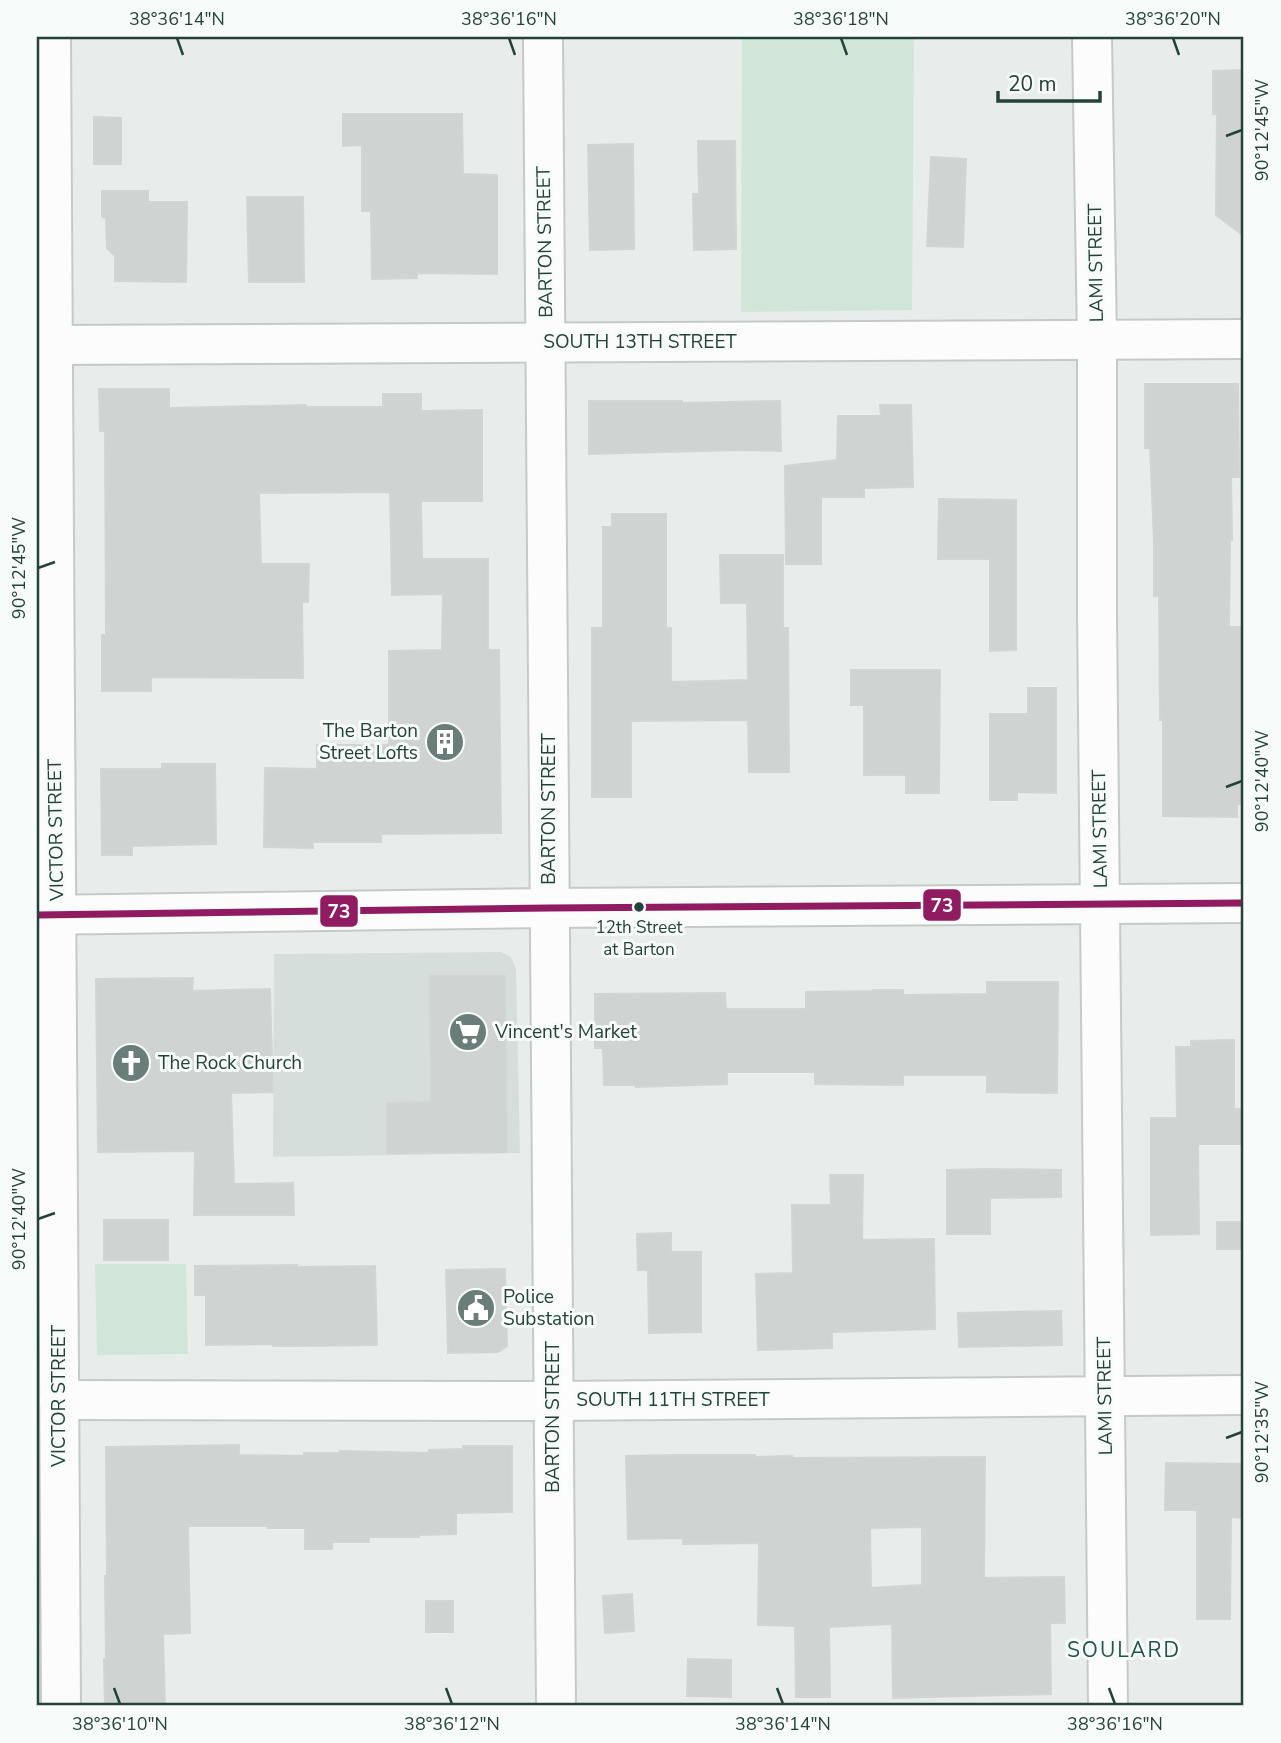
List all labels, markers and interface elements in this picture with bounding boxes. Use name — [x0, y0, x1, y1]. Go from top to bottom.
text: 38°36'14"N — [129, 7, 225, 31]
text: 38°36'16"N — [461, 7, 557, 31]
text: 38°36'18"N — [793, 7, 889, 31]
text: 38°36'20"N — [1125, 7, 1221, 31]
scale bar — [998, 60, 1099, 104]
text: 20 m — [1008, 70, 1057, 98]
text: 90°12'45"W — [1250, 79, 1274, 181]
street label: BARTON STREET — [531, 165, 559, 318]
street label: LAMI STREET — [1082, 203, 1110, 323]
street label: SOUTH 13TH STREET — [543, 329, 737, 355]
text: 90°12'45"W — [7, 517, 31, 619]
place label: The Barton Street Lofts — [319, 718, 418, 766]
building icon: The Barton Street Lofts — [424, 721, 466, 763]
text: 90°12'40"W — [1250, 730, 1274, 832]
street label: BARTON STREET — [536, 732, 562, 885]
street label: VICTOR STREET — [42, 758, 70, 902]
street label: LAMI STREET — [1086, 769, 1114, 889]
line badge: 73 — [922, 888, 962, 922]
text: 73 — [931, 893, 953, 919]
line badge: 73 — [319, 894, 359, 928]
text: 73 — [328, 899, 350, 925]
marker: 12th Street at Barton — [632, 900, 646, 914]
place label: 12th Street at Barton — [596, 916, 683, 961]
supermarket icon: Vincent's Market — [447, 1011, 489, 1053]
place label: Vincent's Market — [494, 1019, 637, 1045]
church icon: The Rock Church — [110, 1042, 152, 1084]
place label: The Rock Church — [158, 1050, 302, 1076]
text: 90°12'40"W — [7, 1168, 31, 1270]
place label: Police Substation — [503, 1284, 595, 1332]
public building icon: Police Substation — [455, 1287, 497, 1329]
street label: VICTOR STREET — [46, 1324, 72, 1468]
street label: LAMI STREET — [1091, 1336, 1119, 1456]
street label: BARTON STREET — [540, 1340, 566, 1493]
text: 90°12'35"W — [1250, 1381, 1274, 1483]
street label: SOUTH 11TH STREET — [576, 1387, 770, 1413]
district label: SOULARD — [1067, 1636, 1181, 1664]
text: 38°36'10"N — [72, 1712, 168, 1736]
text: 38°36'12"N — [404, 1712, 500, 1736]
text: 38°36'14"N — [735, 1712, 831, 1736]
text: 38°36'16"N — [1067, 1712, 1163, 1736]

